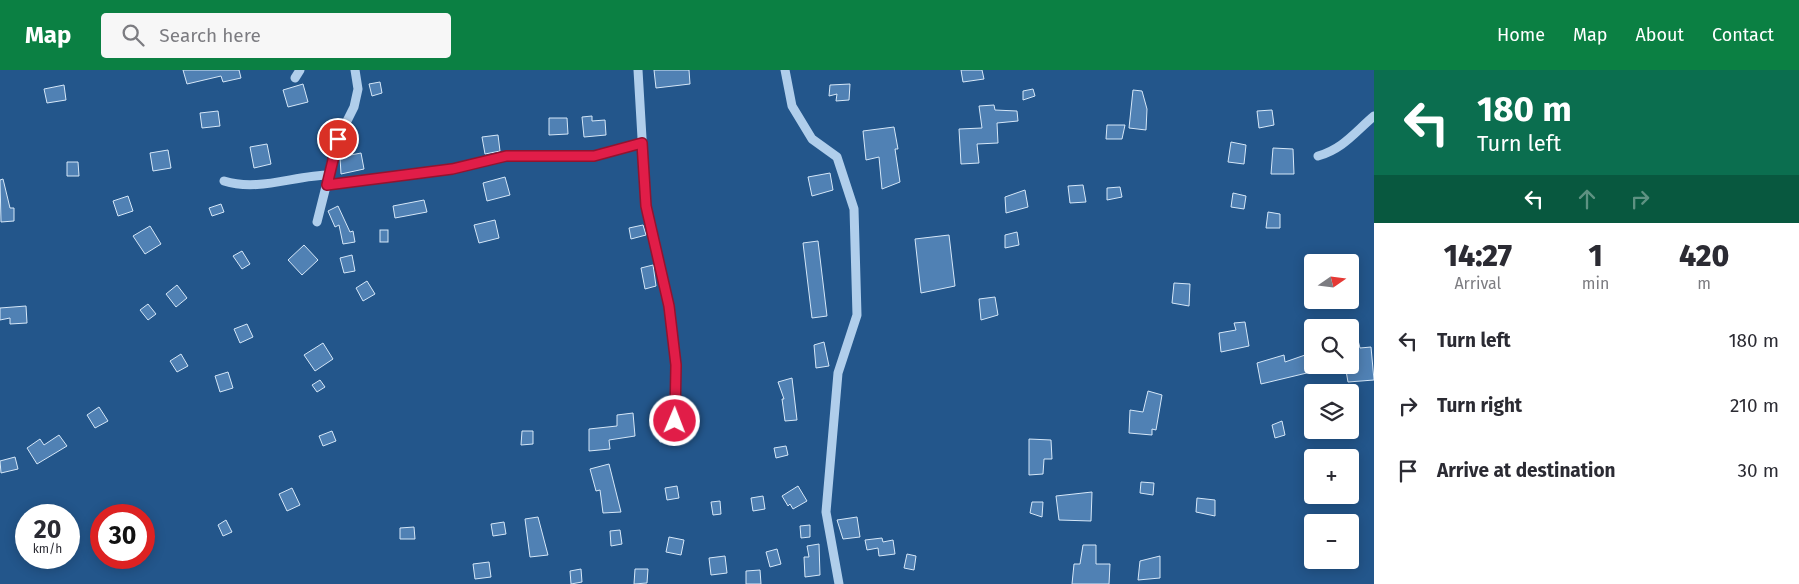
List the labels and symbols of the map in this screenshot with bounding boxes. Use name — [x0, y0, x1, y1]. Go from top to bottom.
pin — [317, 118, 359, 160]
north arrow — [1304, 254, 1359, 309]
position arrow — [648, 394, 700, 446]
speed limit sign: 30 — [90, 504, 155, 569]

